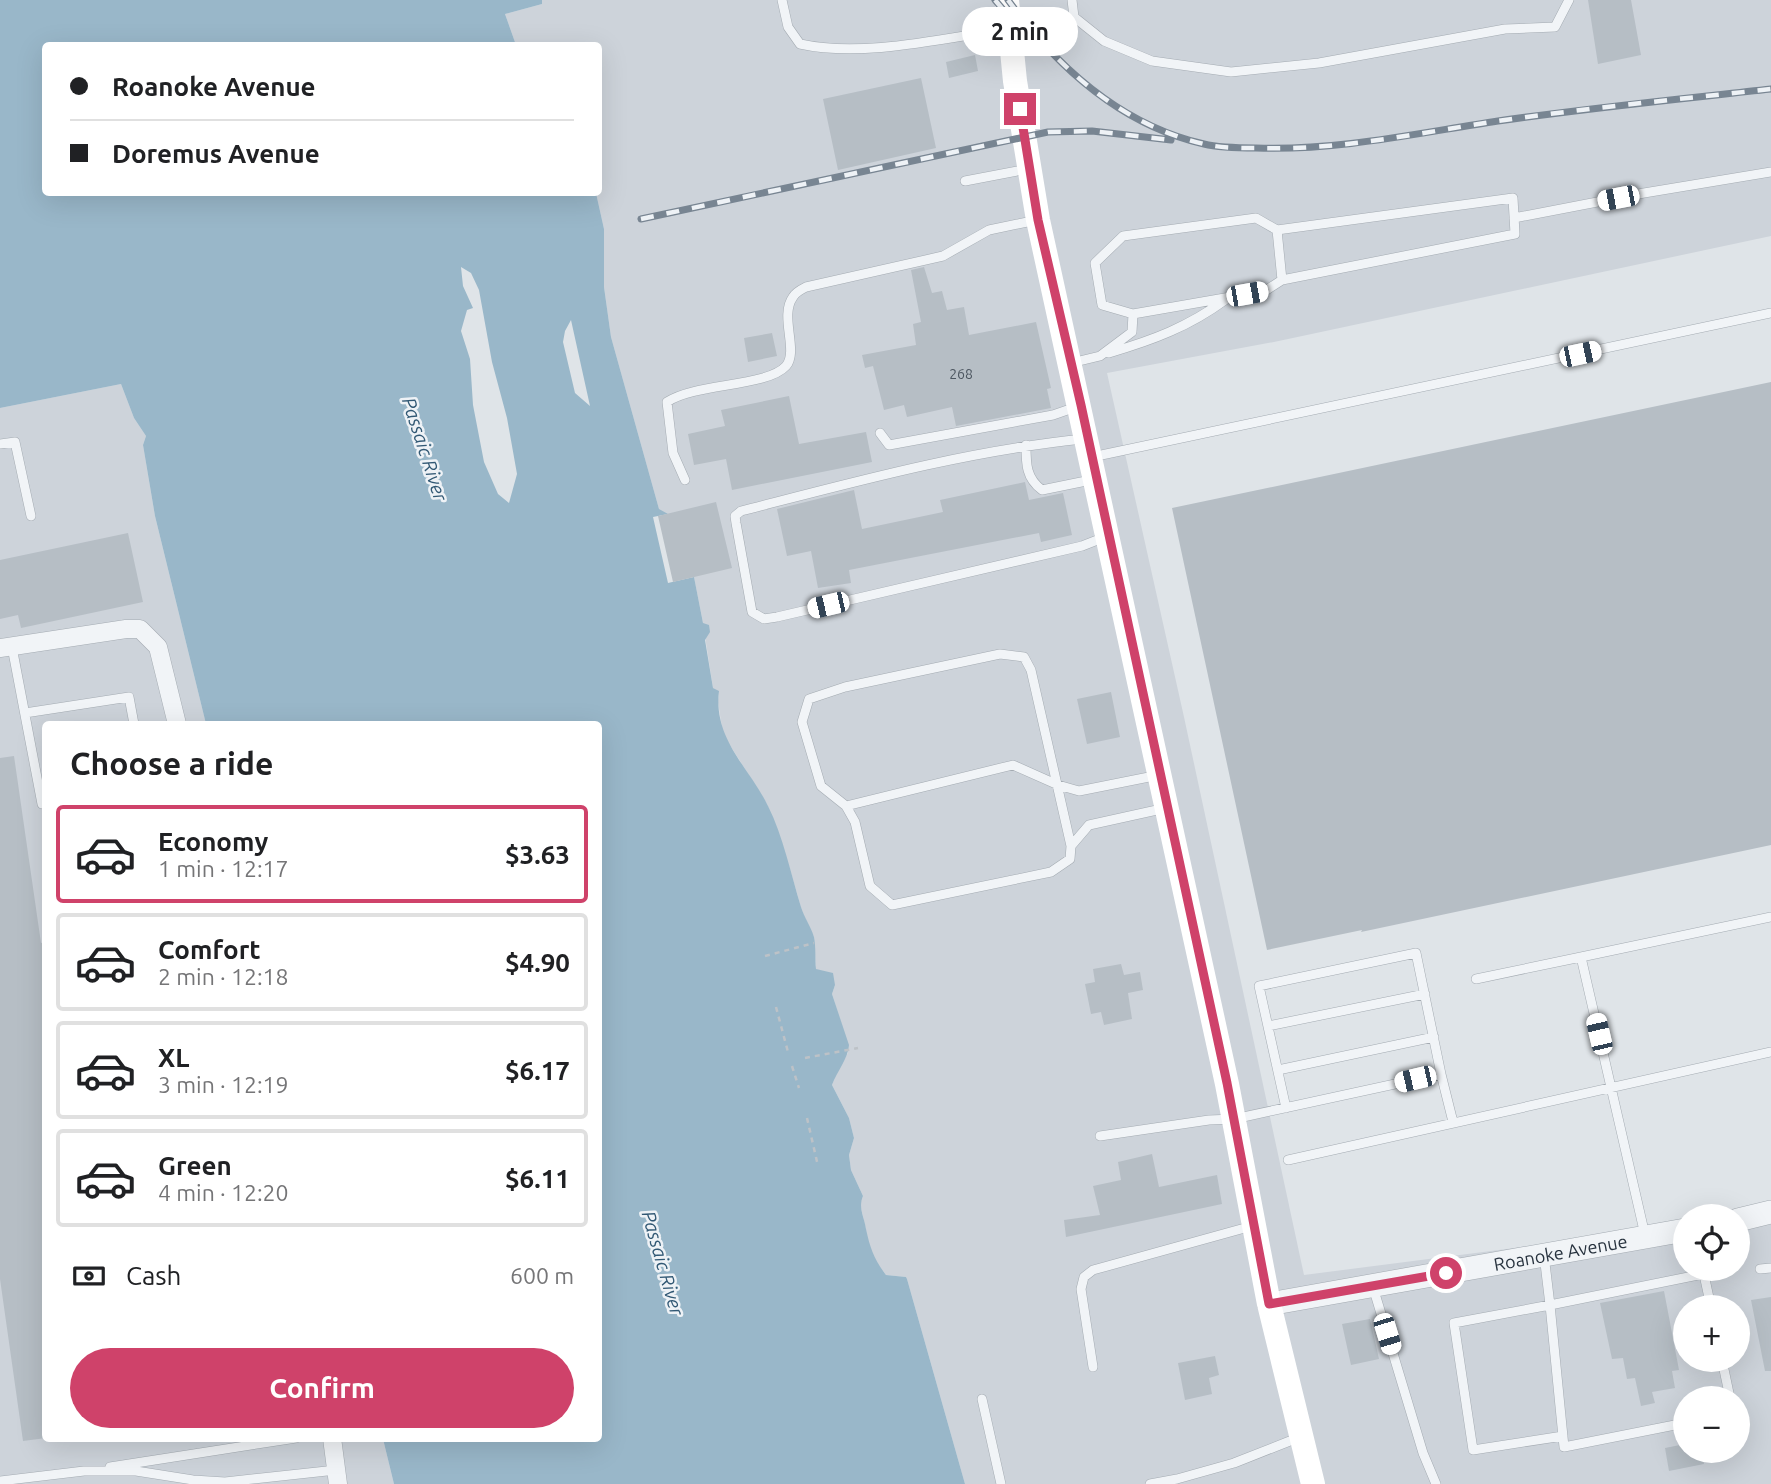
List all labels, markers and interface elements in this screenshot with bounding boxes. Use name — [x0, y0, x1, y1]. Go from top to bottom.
callout: 2 min — [962, 7, 1078, 56]
text: 2 min — [991, 19, 1049, 44]
text: Roanoke Avenue — [112, 72, 316, 101]
route end — [1004, 93, 1036, 125]
text: Doremus Avenue — [112, 139, 320, 168]
car — [1596, 184, 1641, 212]
car — [1225, 280, 1270, 308]
car — [1558, 339, 1603, 369]
house number: 268 — [949, 366, 973, 382]
water label: Passaic River — [398, 394, 452, 504]
car — [806, 590, 851, 620]
text: Choose a ride — [70, 745, 273, 781]
icon: car — [74, 823, 137, 886]
text: Economy — [158, 827, 268, 856]
text: $3.63 — [505, 840, 570, 869]
text: 1 min · 12:17 — [158, 856, 289, 881]
icon: car — [74, 931, 137, 994]
text: Comfort — [158, 935, 261, 964]
text: $4.90 — [505, 948, 570, 977]
text: 2 min · 12:18 — [158, 964, 289, 989]
car — [1585, 1011, 1614, 1057]
icon: car — [74, 1039, 137, 1102]
text: XL — [158, 1043, 189, 1072]
text: $6.17 — [505, 1056, 570, 1085]
car — [1393, 1064, 1438, 1094]
text: 3 min · 12:19 — [158, 1072, 289, 1097]
icon: car — [74, 1147, 137, 1210]
text: Green — [158, 1151, 232, 1180]
text: $6.11 — [505, 1164, 570, 1193]
text: 4 min · 12:20 — [158, 1180, 289, 1205]
map controls — [1673, 1204, 1750, 1463]
button: locate — [1673, 1204, 1750, 1281]
water label: Passaic River — [638, 1208, 689, 1319]
street label: Roanoke Avenue — [1492, 1230, 1629, 1274]
icon: cash — [70, 1257, 108, 1295]
route start — [1430, 1257, 1462, 1289]
text: Cash — [126, 1261, 181, 1290]
text: 600 m — [510, 1263, 574, 1288]
button: + — [1673, 1295, 1750, 1372]
car — [1371, 1311, 1404, 1357]
button: Confirm — [70, 1348, 574, 1428]
button: − — [1673, 1386, 1750, 1463]

